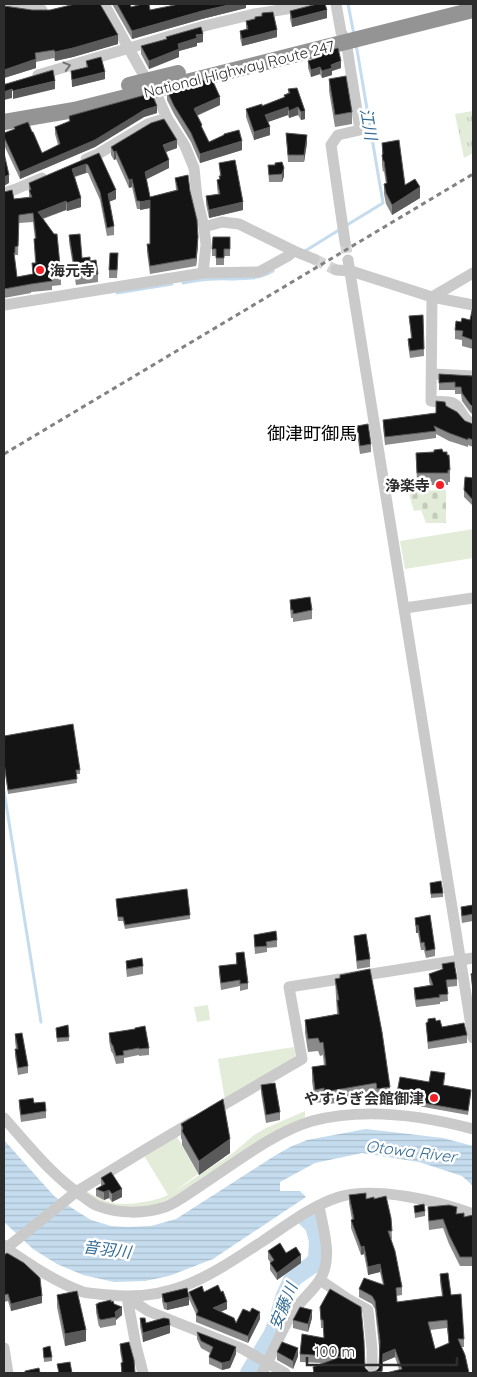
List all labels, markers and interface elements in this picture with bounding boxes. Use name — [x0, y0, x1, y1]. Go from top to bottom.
street label: National Highway Route 247 — [142, 36, 337, 102]
one-way arrow — [63, 61, 71, 71]
water label: 江川 — [356, 106, 382, 143]
place label: 海元寺 — [50, 261, 95, 280]
marker: 海元寺 — [34, 264, 46, 276]
district label: 御津町御馬 — [267, 422, 357, 445]
place label: 浄楽寺 — [385, 476, 430, 495]
marker: 浄楽寺 — [434, 479, 446, 491]
place label: やすらぎ会館御津 — [304, 1089, 424, 1108]
marker: やすらぎ会館御津 — [428, 1092, 440, 1104]
water label: Otowa River — [365, 1136, 459, 1167]
water label: 音羽川 — [82, 1236, 134, 1262]
water label: 安藤川 — [265, 1278, 302, 1332]
scale bar — [307, 1334, 457, 1366]
text: 100 m — [314, 1342, 355, 1361]

